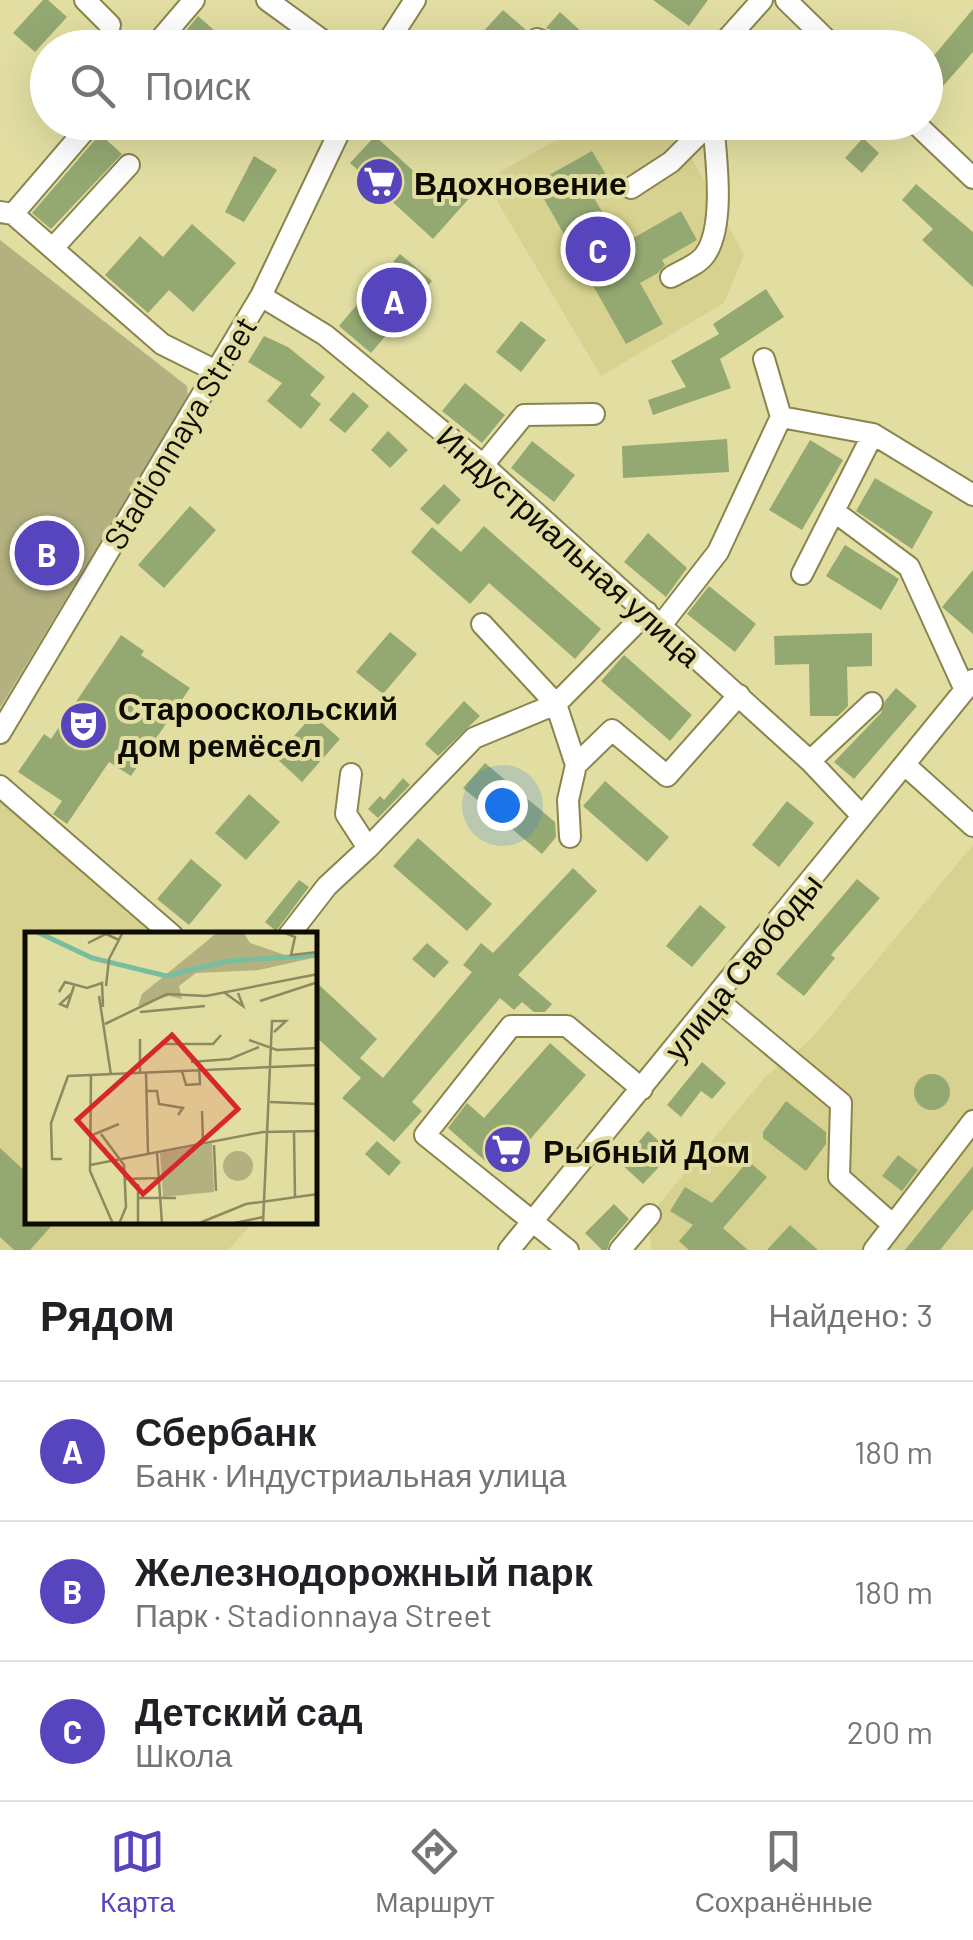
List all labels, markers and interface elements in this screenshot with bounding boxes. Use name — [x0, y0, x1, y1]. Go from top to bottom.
search box — [30, 30, 943, 140]
icon: search — [65, 58, 120, 113]
text: Поиск — [145, 62, 250, 108]
supermarket icon: Вдохновение — [353, 156, 405, 208]
place label: Вдохновение — [414, 163, 627, 202]
pin: C — [566, 212, 630, 286]
pin: A — [362, 262, 426, 338]
street label: Stadionnaya Street — [94, 309, 264, 555]
street label: Индустриальная улица — [430, 417, 710, 674]
pin: B — [15, 516, 80, 590]
place label: Старооскольский дом ремёсел — [118, 688, 398, 764]
theatre icon: Старооскольский дом ремёсел — [57, 699, 109, 751]
your location — [477, 780, 528, 831]
street label: улица Свободы — [655, 865, 830, 1068]
inset map — [25, 932, 318, 1225]
supermarket icon: Рыбный Дом — [482, 1124, 534, 1176]
place label: Рыбный Дом — [543, 1131, 750, 1170]
text: Рядом — [40, 1289, 175, 1339]
text: Найдено: 3 — [769, 1295, 933, 1333]
text: Сбербанк — [135, 1408, 316, 1454]
text: A — [62, 1432, 83, 1470]
text: 180 m — [854, 1432, 933, 1470]
text: Банк · Индустриальная улица — [135, 1455, 567, 1493]
text: Железнодорожный парк — [135, 1548, 593, 1594]
text: B — [63, 1572, 82, 1610]
text: 180 m — [854, 1572, 933, 1610]
text: Парк · Stadionnaya Street — [135, 1595, 492, 1633]
text: Детский сад — [135, 1688, 363, 1734]
text: C — [63, 1712, 82, 1750]
text: 200 m — [847, 1712, 933, 1750]
text: Школа — [135, 1735, 232, 1773]
tab: Карта — [100, 1824, 175, 1919]
tab: Маршрут — [375, 1824, 494, 1919]
tab: Сохранённые — [695, 1824, 873, 1919]

